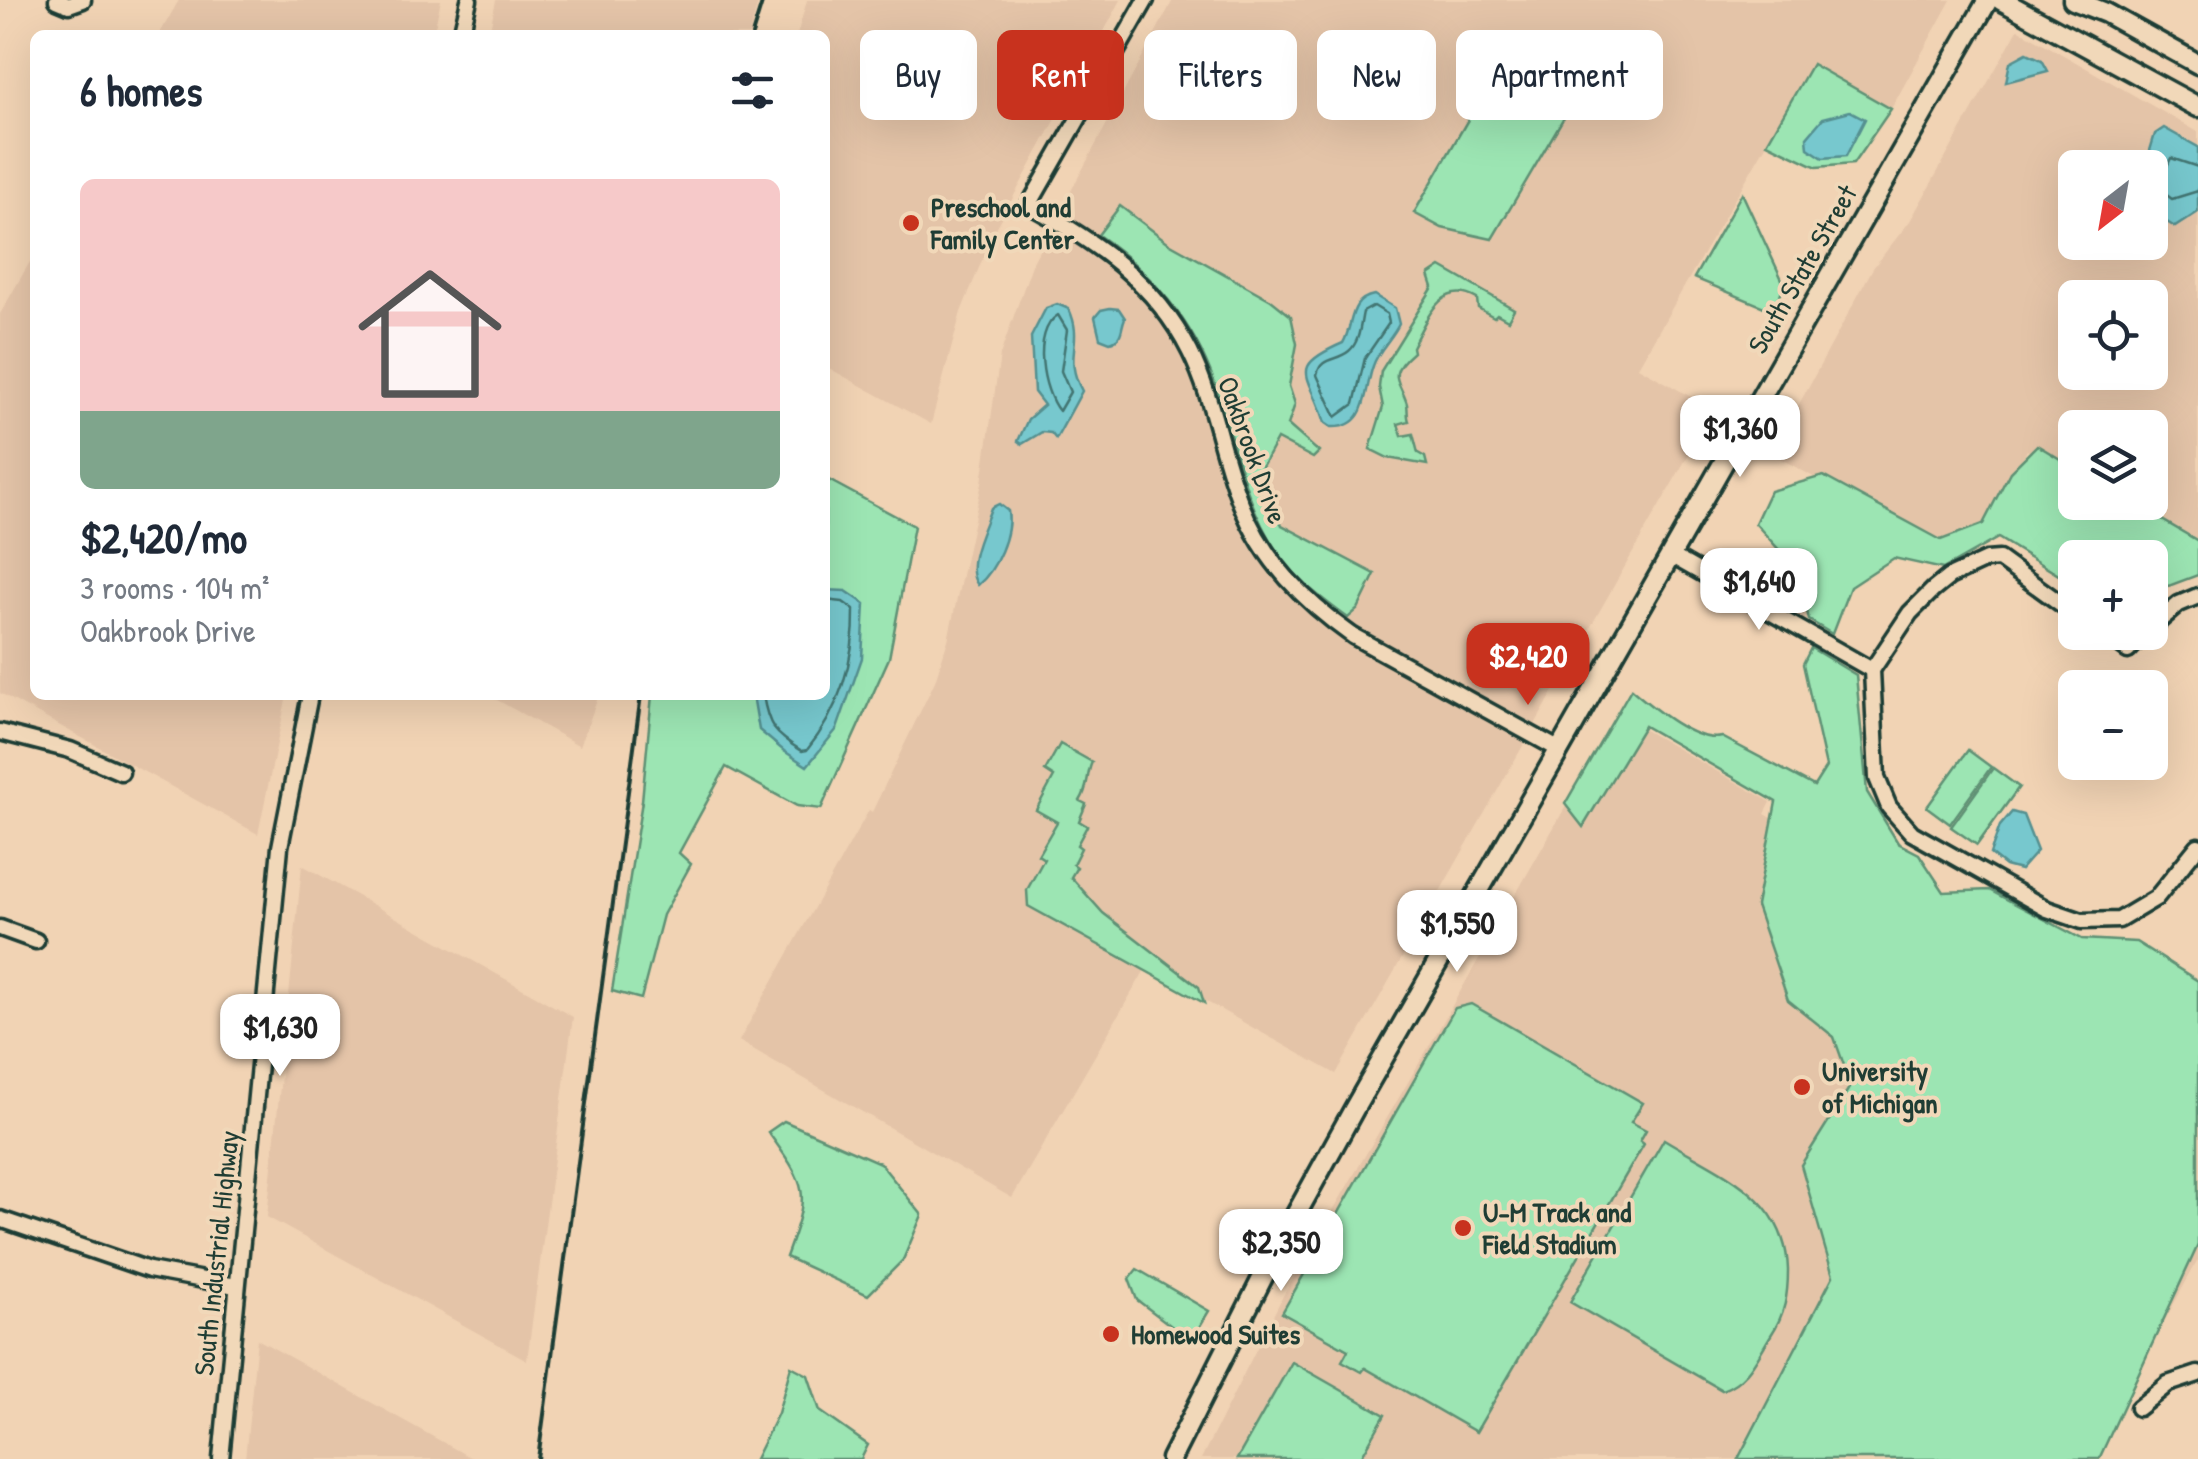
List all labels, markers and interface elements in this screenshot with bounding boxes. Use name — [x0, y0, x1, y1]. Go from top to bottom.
chip: Buy — [860, 30, 977, 120]
chip: Rent — [997, 30, 1124, 120]
chip: Filters — [1144, 30, 1297, 120]
chip: New — [1317, 30, 1436, 120]
chip: Apartment — [1456, 30, 1663, 120]
text: 6 homes — [80, 62, 202, 119]
icon: filters — [725, 63, 780, 118]
north arrow — [2058, 150, 2168, 260]
map controls — [2058, 150, 2168, 780]
street label: South State Street — [1738, 177, 1866, 360]
place label: Preschool and Family Center — [930, 188, 1074, 259]
marker: Preschool and Family Center — [900, 212, 922, 234]
icon: home — [340, 244, 520, 424]
button: locate — [2058, 280, 2168, 390]
street label: Oakbrook Drive — [1209, 371, 1297, 529]
pin: $1,360 — [1659, 395, 1821, 480]
text: $1,360 — [1702, 406, 1778, 449]
button: layers — [2058, 410, 2168, 520]
text: $2,420/mo — [80, 509, 247, 566]
button: + — [2058, 540, 2168, 650]
pin: $1,640 — [1678, 548, 1840, 633]
text: $1,640 — [1722, 559, 1796, 602]
text: 3 rooms · 104 m² — [80, 566, 269, 609]
text: Oakbrook Drive — [80, 609, 256, 652]
pin: $2,420 — [1447, 623, 1609, 708]
text: $2,420 — [1489, 634, 1567, 677]
button: − — [2058, 670, 2168, 780]
pin: $1,550 — [1376, 890, 1538, 975]
text: $1,550 — [1419, 901, 1495, 944]
pin: $1,630 — [199, 994, 361, 1079]
text: $1,630 — [242, 1005, 318, 1048]
place label: University of Michigan — [1822, 1052, 1938, 1123]
marker: University of Michigan — [1791, 1076, 1813, 1098]
street label: South Industrial Highway — [184, 1128, 248, 1377]
place label: U-M Track and Field Stadium — [1482, 1193, 1631, 1263]
pin: $2,350 — [1200, 1209, 1362, 1294]
marker: U-M Track and Field Stadium — [1452, 1217, 1474, 1239]
text: $2,350 — [1241, 1220, 1321, 1263]
place label: Homewood Suites — [1131, 1315, 1301, 1353]
marker: Homewood Suites — [1100, 1323, 1122, 1345]

